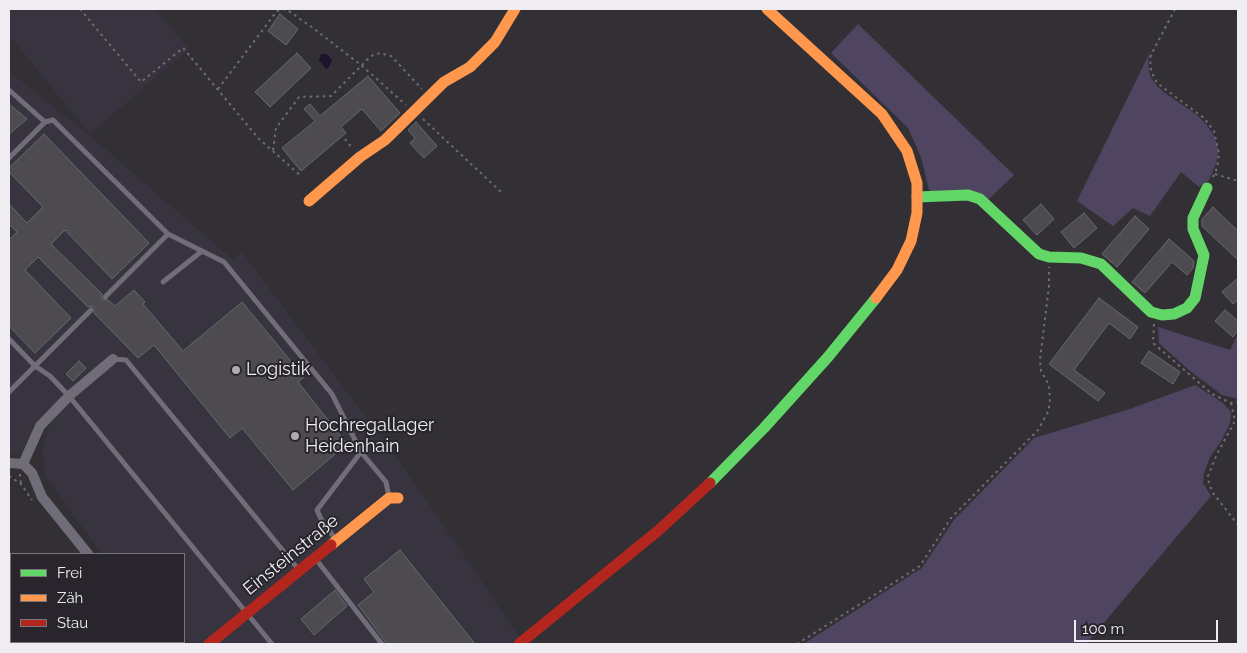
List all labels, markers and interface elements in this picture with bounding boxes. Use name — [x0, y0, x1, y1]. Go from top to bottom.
place label: Logistik — [246, 359, 310, 381]
marker: Logistik — [230, 364, 242, 376]
place label: Hochregallager Heidenhain — [305, 415, 434, 458]
marker: Hochregallager Heidenhain — [289, 430, 301, 442]
street label: Einsteinstraße — [239, 510, 343, 600]
legend — [10, 553, 185, 643]
text: Frei — [57, 564, 82, 582]
text: Zäh — [57, 589, 83, 607]
scale bar — [1077, 610, 1221, 642]
text: Stau — [57, 614, 88, 632]
text: 100 m — [1082, 620, 1124, 638]

